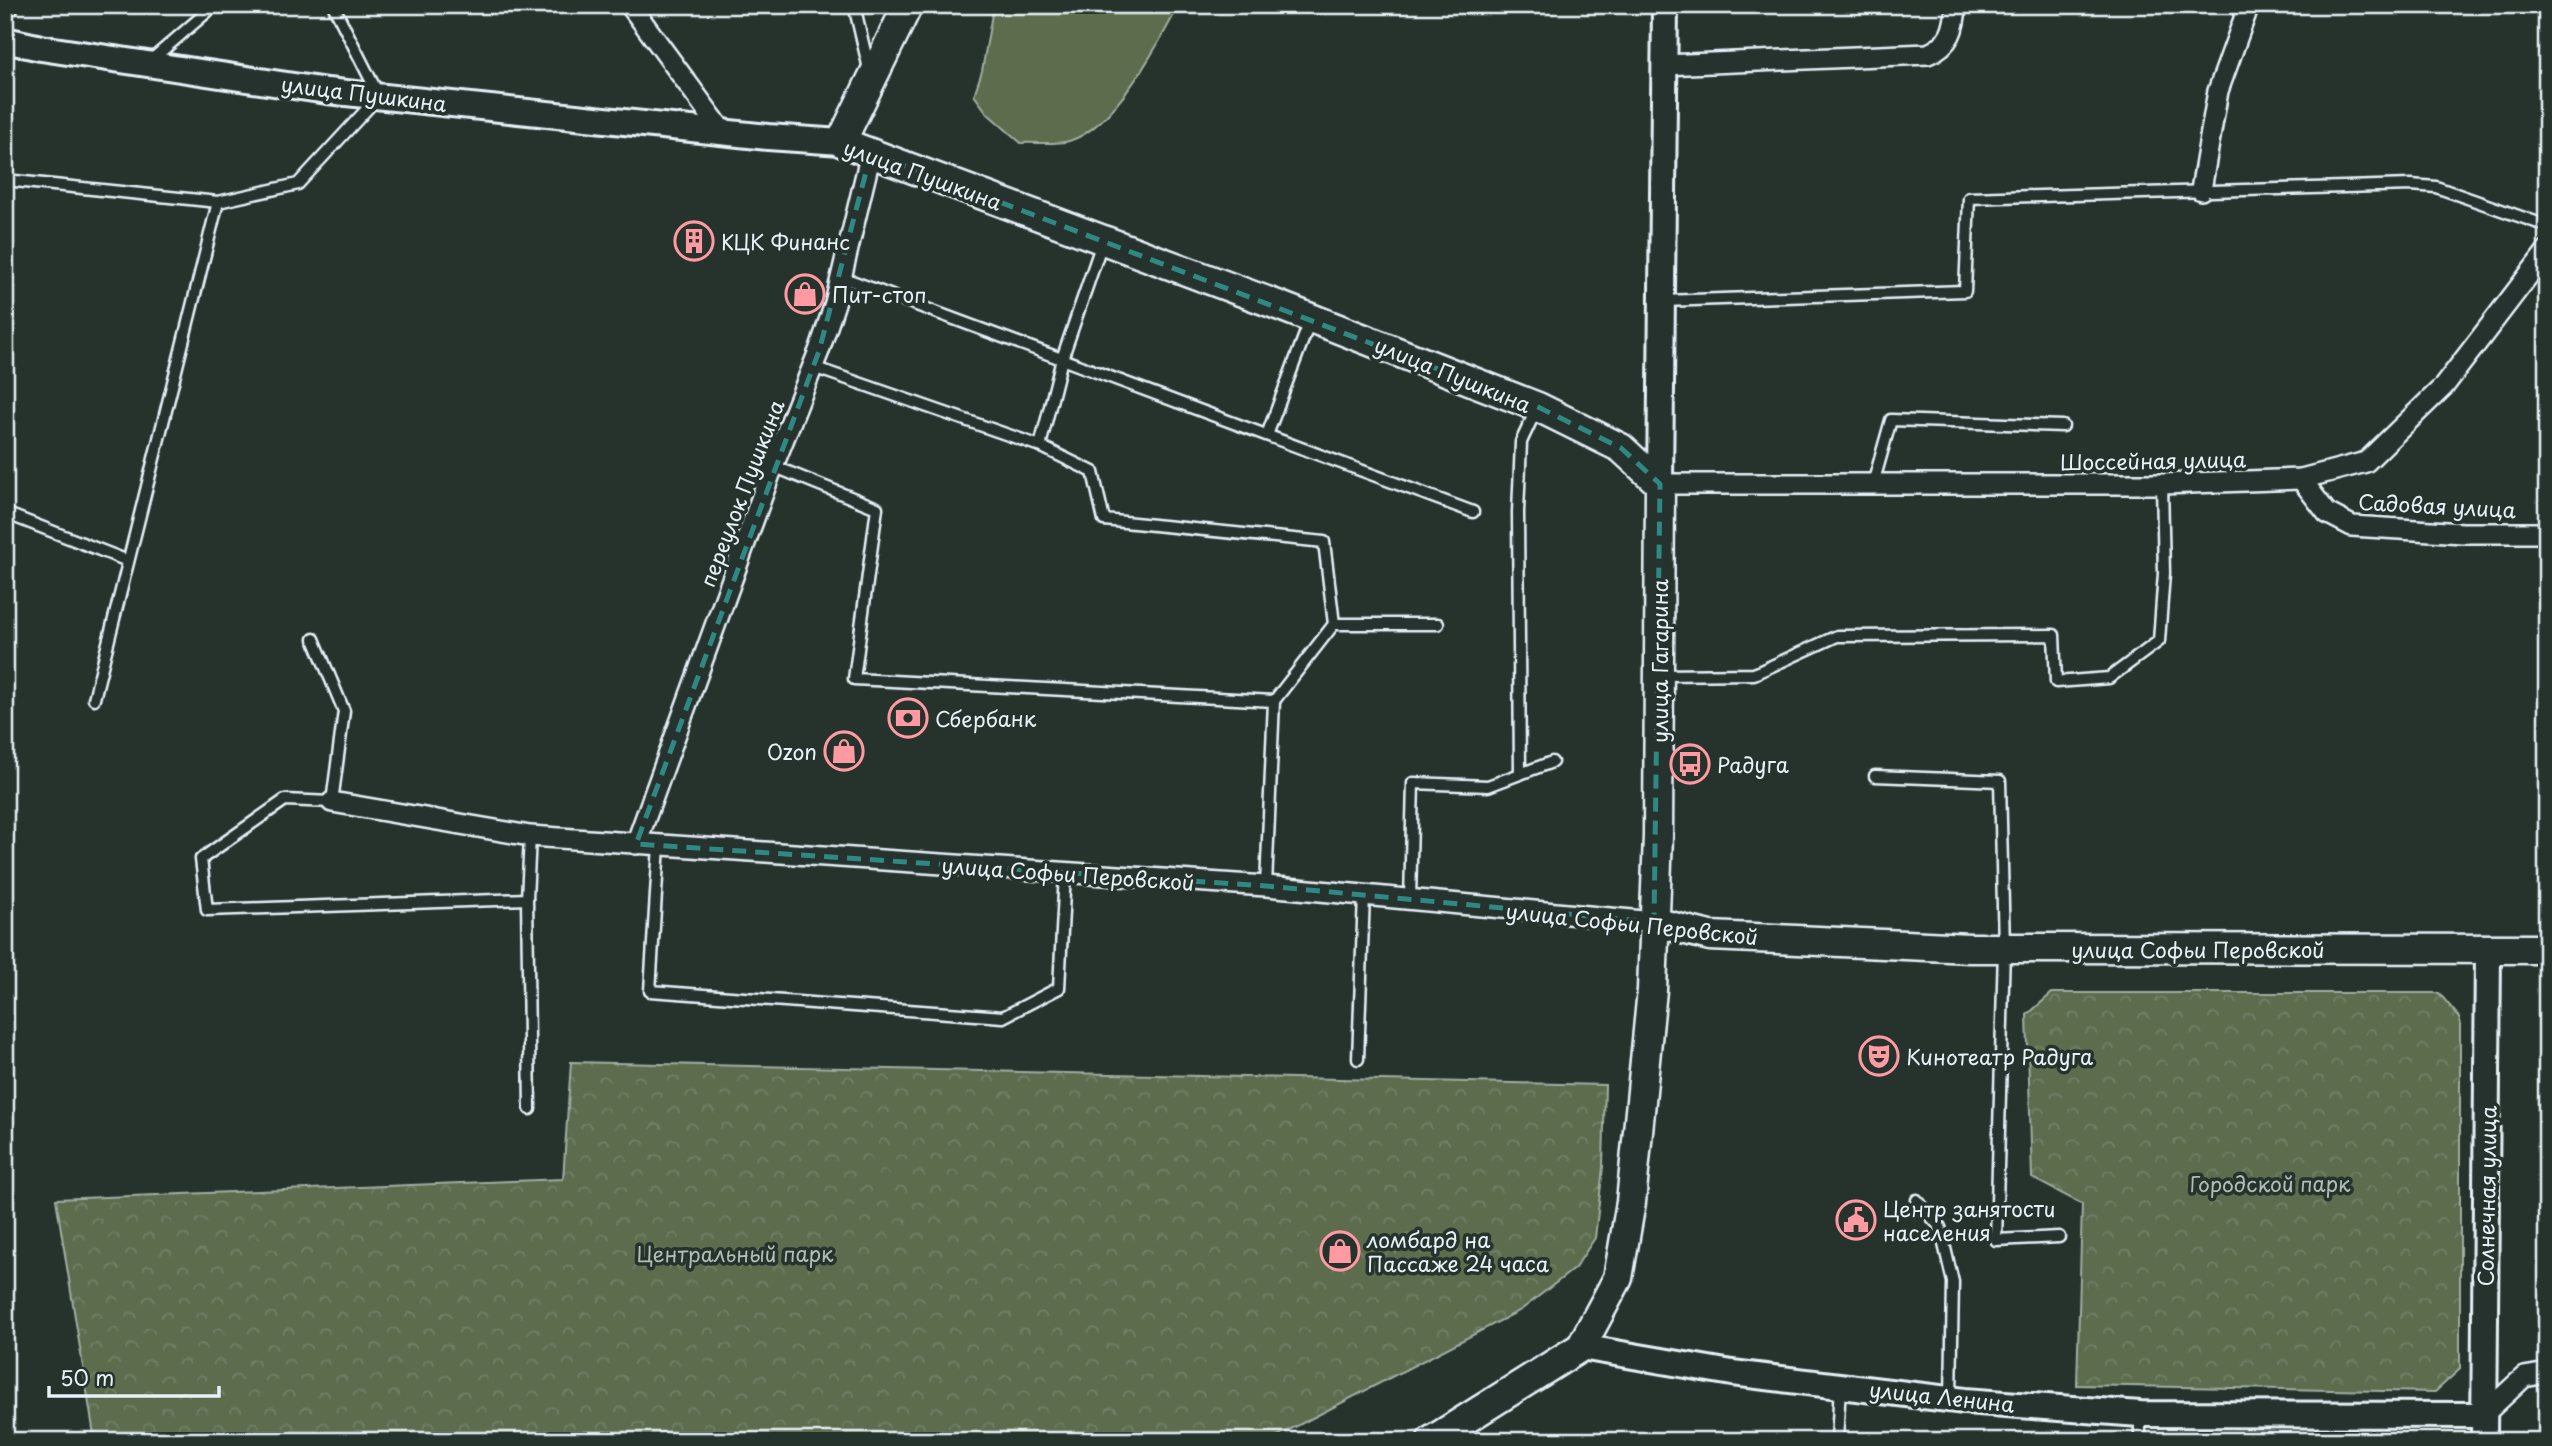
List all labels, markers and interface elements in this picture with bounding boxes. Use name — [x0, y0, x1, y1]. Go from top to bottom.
street label: улица Пушкина — [279, 67, 449, 119]
street label: улица Пушкина — [839, 130, 1007, 218]
building icon: КЦК Финанс — [673, 220, 715, 262]
place label: КЦК Финанс — [721, 225, 850, 257]
shop icon: Пит-стоп — [784, 273, 826, 315]
place label: Пит-стоп — [832, 278, 927, 310]
street label: улица Пушкина — [1370, 328, 1537, 420]
street label: переулок Пушкина — [691, 394, 792, 591]
street label: Шоссейная улица — [2060, 442, 2247, 478]
street label: Садовая улица — [2357, 485, 2518, 525]
street label: улица Гагарина — [1643, 578, 1675, 743]
bank icon: Сбербанк — [887, 697, 929, 739]
place label: Сбербанк — [935, 702, 1037, 734]
shop icon: Ozon — [823, 730, 865, 772]
place label: Ozon — [767, 735, 817, 767]
bus stop icon: Радуга — [1669, 743, 1711, 785]
place label: Радуга — [1717, 748, 1789, 780]
street label: улица Софьи Перовской — [940, 848, 1196, 898]
street label: улица Софьи Перовской — [1504, 894, 1760, 952]
street label: улица Софьи Перовской — [2071, 933, 2325, 965]
theatre icon: Кинотеатр Радуга — [1858, 1035, 1900, 1077]
place label: Кинотеатр Радуга — [1906, 1040, 2093, 1072]
street label: Солнечная улица — [2468, 1105, 2504, 1287]
park label: Городской парк — [2189, 1167, 2351, 1199]
place label: Центр занятости населения — [1883, 1192, 2055, 1248]
public building icon: Центр занятости населения — [1835, 1199, 1877, 1241]
place label: ломбард на Пассаже 24 часа — [1366, 1223, 1550, 1279]
shop icon: ломбард на Пассаже 24 часа — [1319, 1230, 1361, 1272]
park label: Центральный парк — [636, 1237, 834, 1269]
scale bar — [49, 1355, 219, 1399]
text: 50 m — [60, 1361, 114, 1393]
street label: улица Ленина — [1868, 1372, 2017, 1420]

